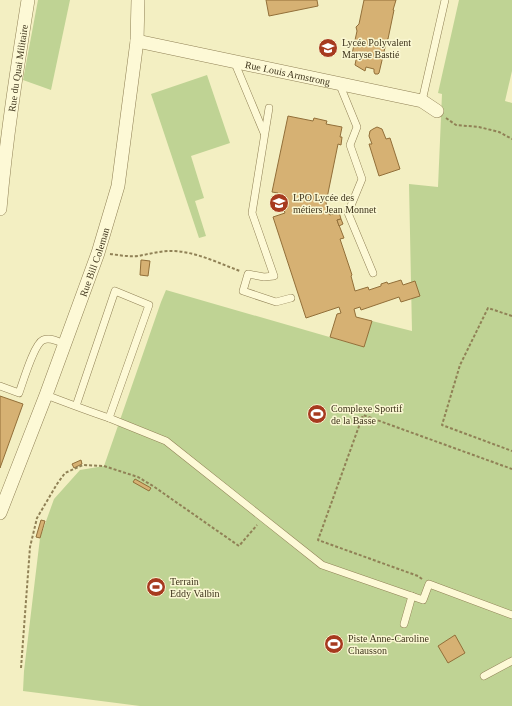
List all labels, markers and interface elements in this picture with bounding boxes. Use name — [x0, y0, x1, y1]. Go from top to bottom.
street label: Rue du Quai Militaire — [6, 23, 30, 112]
school or university icon: Lycée Polyvalent Maryse Bastié — [317, 37, 339, 59]
place label: Lycée Polyvalent Maryse Bastié — [342, 37, 411, 60]
street label: Rue Louis Armstrong — [244, 58, 331, 87]
school or university icon: LPO Lycée des métiers Jean Monnet — [268, 192, 290, 214]
place label: LPO Lycée des métiers Jean Monnet — [293, 192, 377, 215]
street label: Rue Bill Coleman — [77, 226, 111, 298]
sports icon: Complexe Sportif de la Basse — [306, 403, 328, 425]
place label: Complexe Sportif de la Basse — [331, 403, 403, 426]
sports icon: Terrain Eddy Valbin — [145, 576, 167, 598]
place label: Terrain Eddy Valbin — [170, 576, 220, 599]
sports icon: Piste Anne-Caroline Chausson — [323, 633, 345, 655]
place label: Piste Anne-Caroline Chausson — [348, 633, 429, 656]

